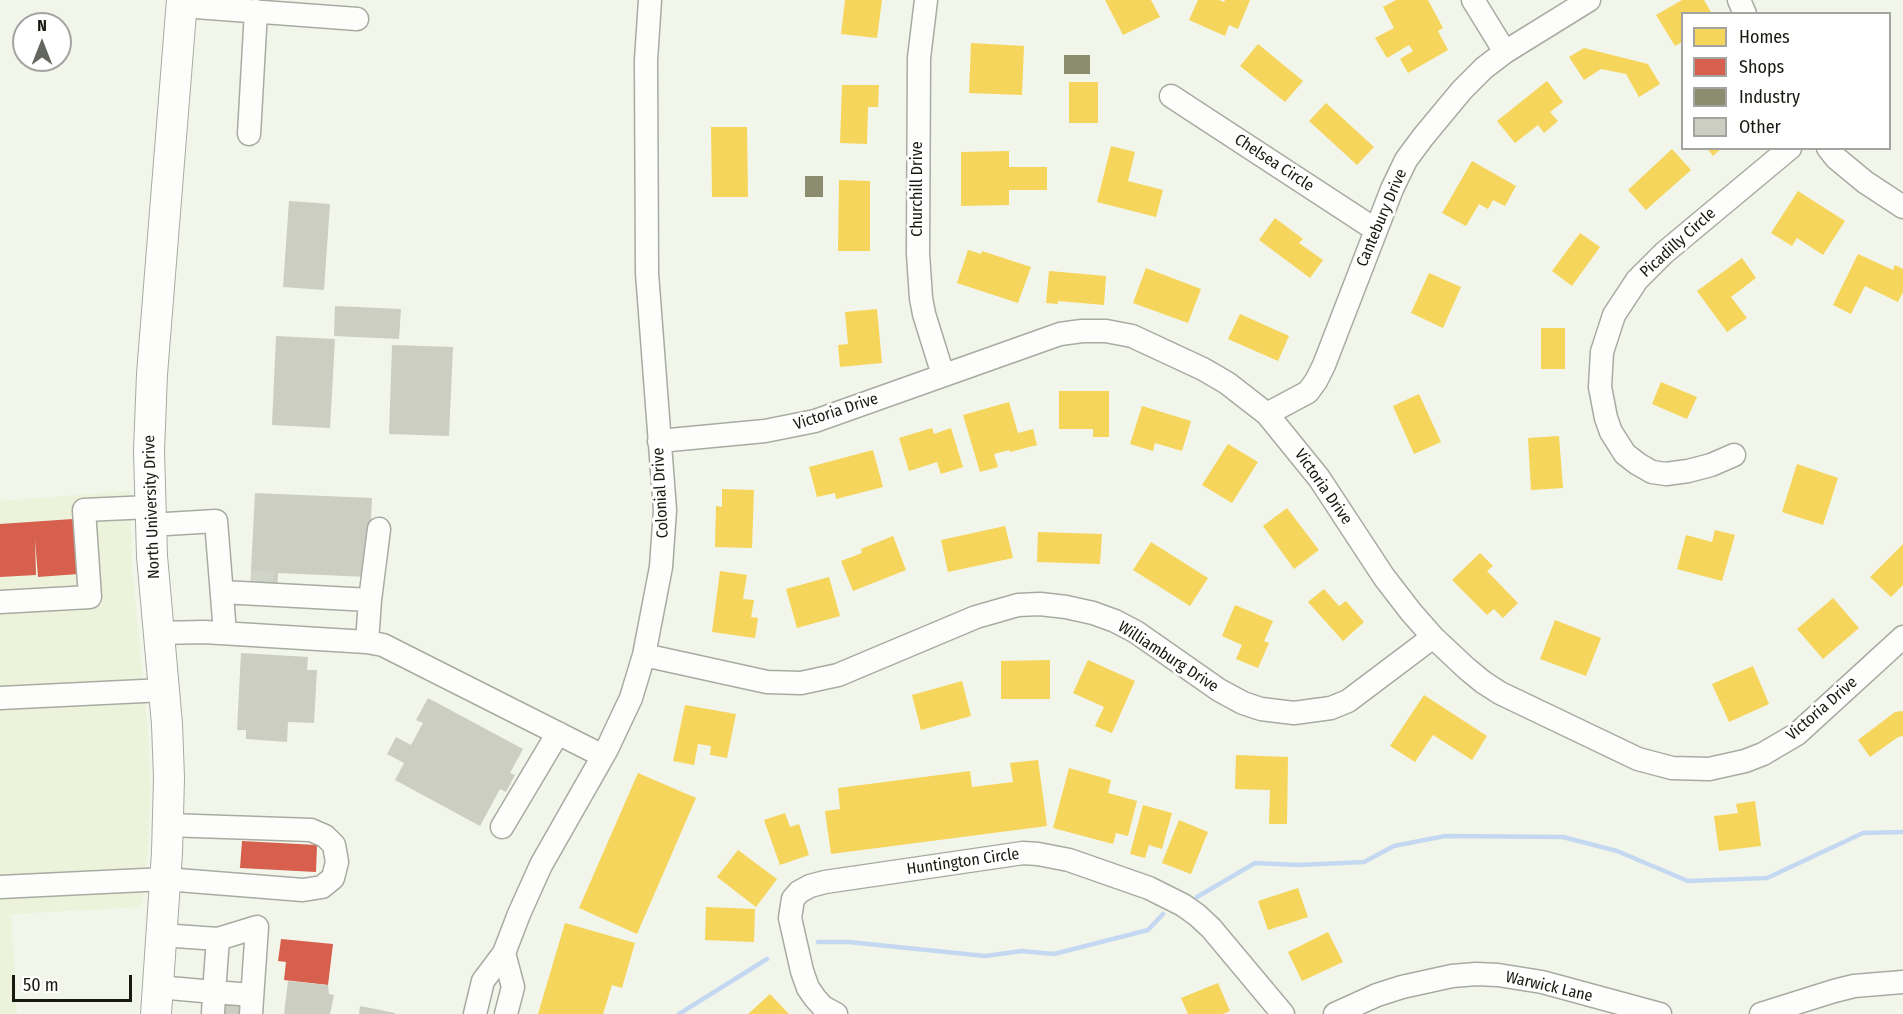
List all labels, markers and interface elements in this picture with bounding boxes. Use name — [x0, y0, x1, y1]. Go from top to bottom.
north arrow — [12, 12, 72, 72]
legend — [1681, 12, 1891, 150]
text: N — [37, 16, 47, 35]
text: Homes — [1739, 26, 1790, 48]
text: Shops — [1739, 56, 1784, 78]
text: Industry — [1739, 86, 1800, 108]
text: Other — [1739, 116, 1781, 138]
street label: Chelsea Circle — [1231, 130, 1317, 196]
street label: Churchill Drive — [908, 141, 928, 237]
street label: Cantebury Drive — [1353, 166, 1411, 270]
street label: Picadilly Circle — [1636, 204, 1720, 282]
street label: Victoria Drive — [791, 389, 881, 435]
street label: North University Drive — [140, 435, 164, 579]
street label: Victoria Drive — [1290, 446, 1356, 528]
street label: Colonial Drive — [649, 447, 673, 539]
street label: Williamburg Drive — [1114, 617, 1222, 697]
street label: Victoria Drive — [1783, 673, 1861, 745]
street label: Huntington Circle — [905, 845, 1021, 879]
scale bar — [15, 963, 135, 1001]
street label: Warwick Lane — [1504, 968, 1594, 1006]
text: 50 m — [23, 974, 59, 996]

